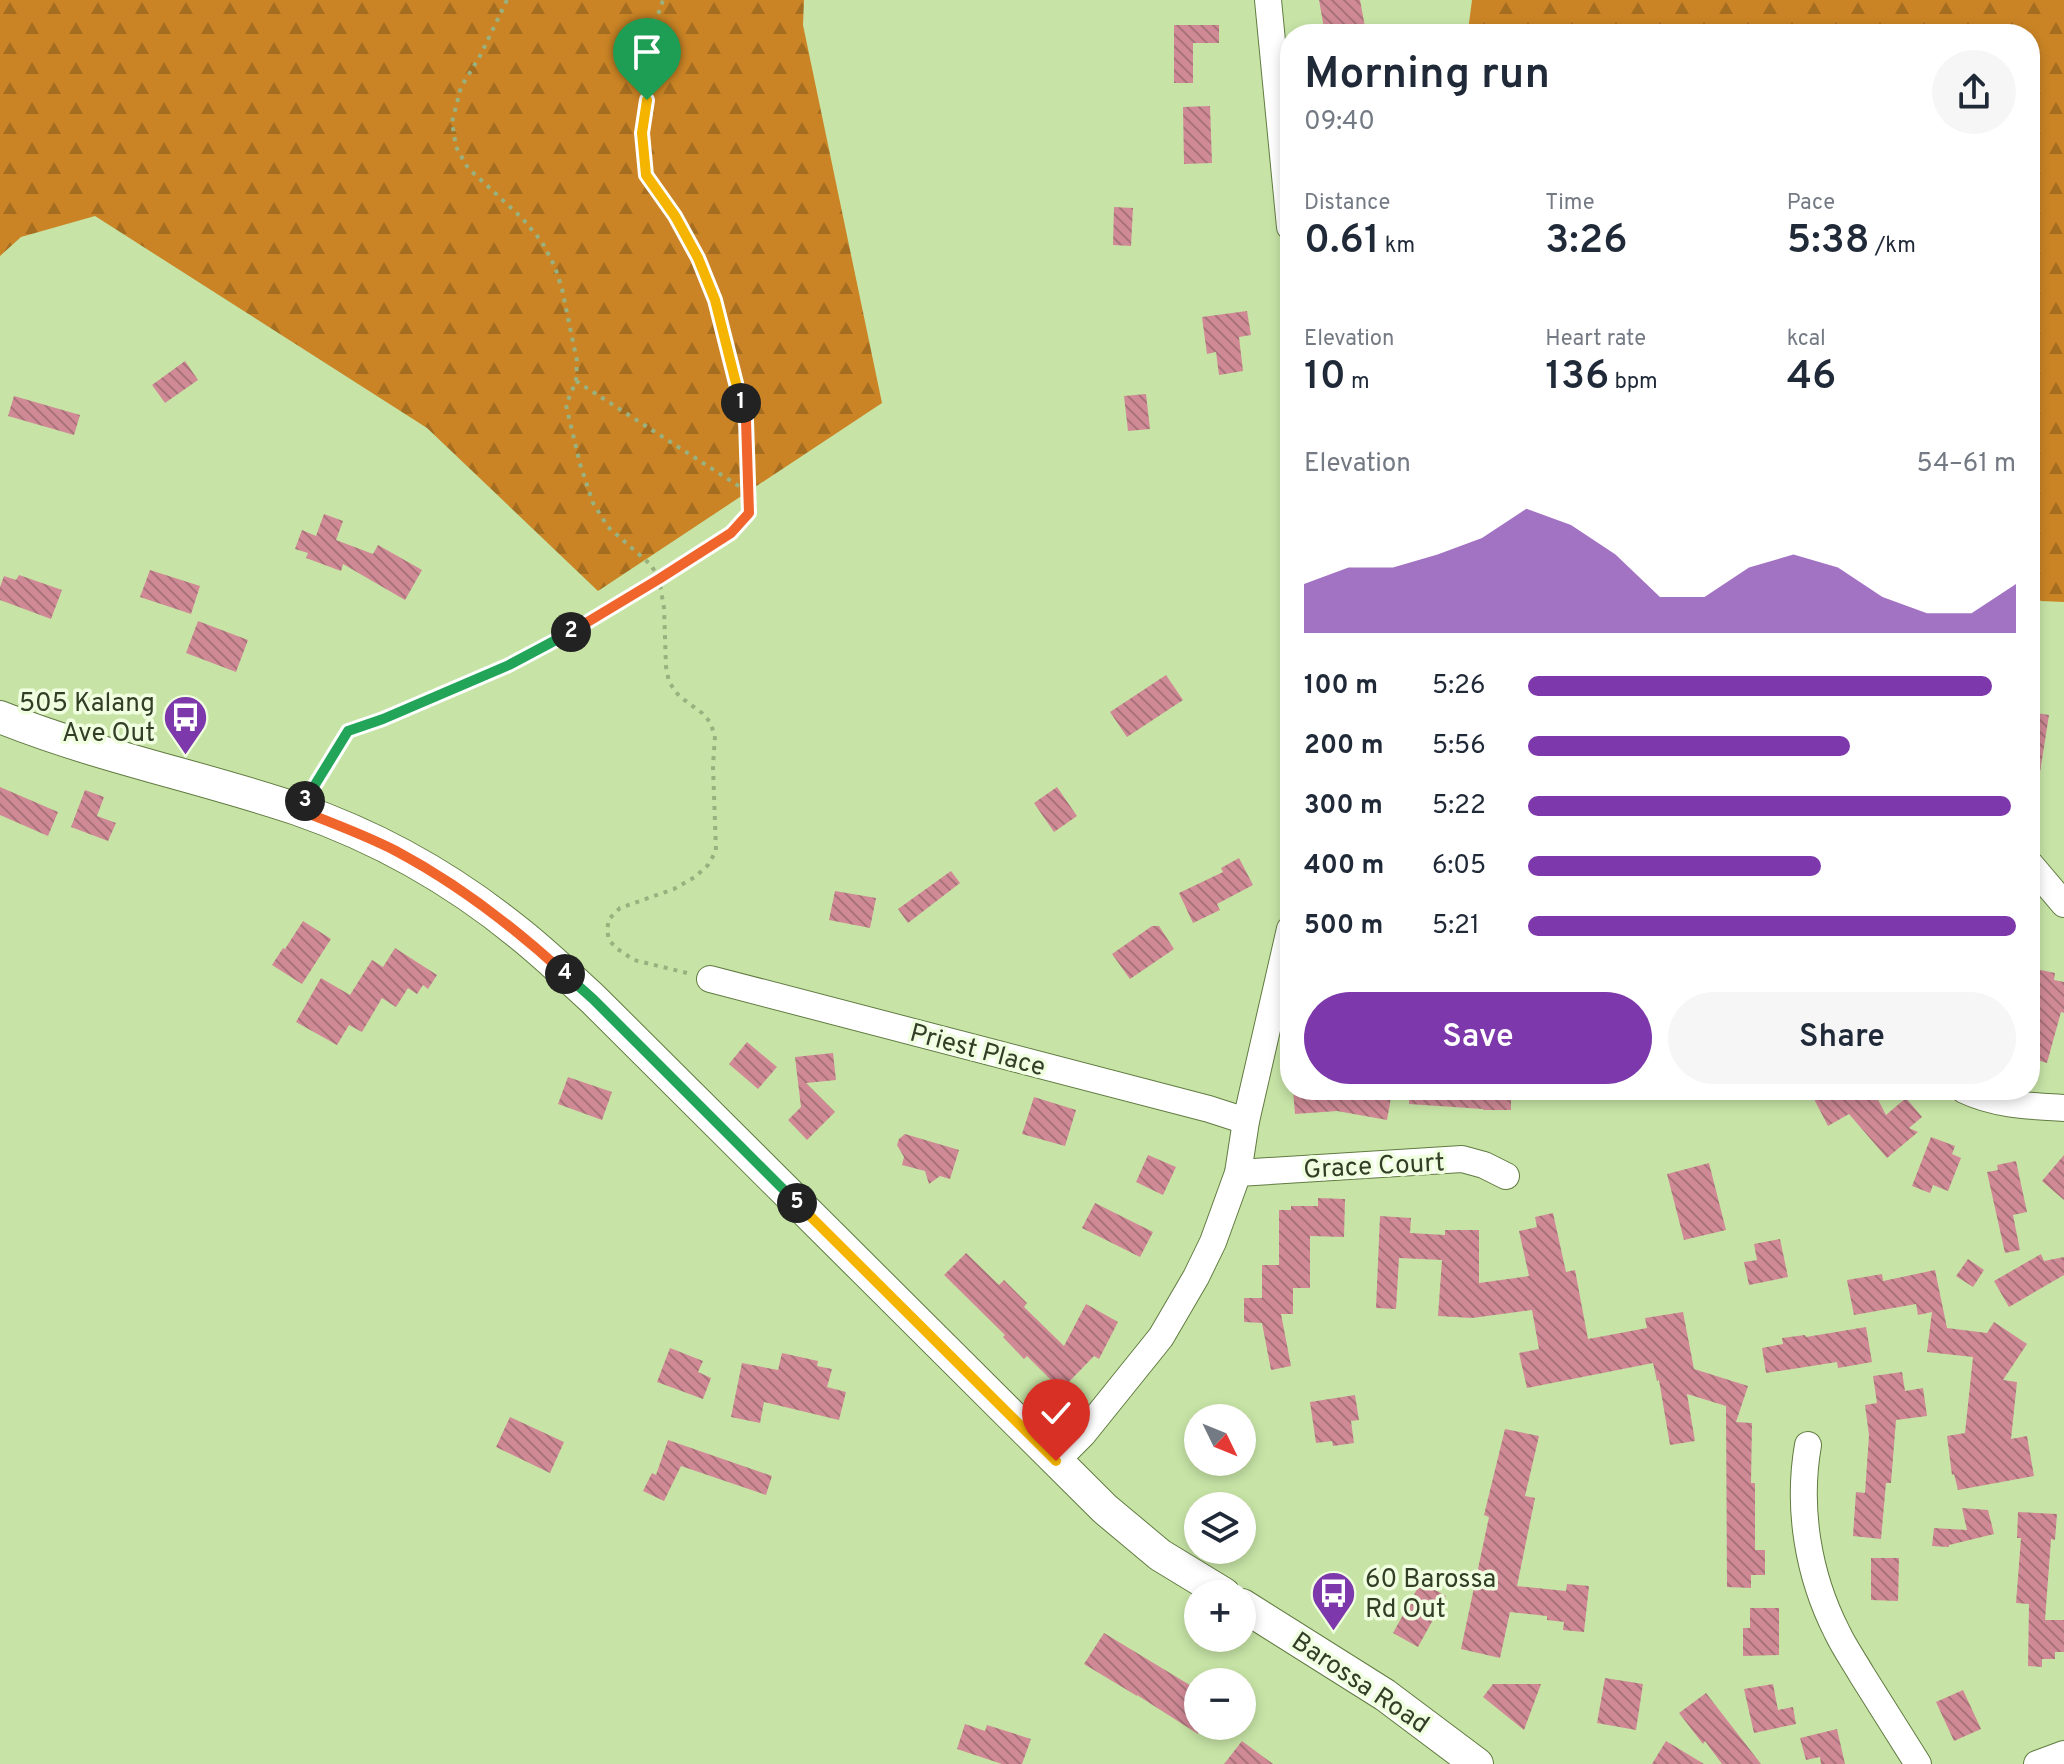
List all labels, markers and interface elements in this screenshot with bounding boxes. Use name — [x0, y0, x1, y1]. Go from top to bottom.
pin — [613, 18, 681, 100]
icon: arrive — [625, 30, 669, 74]
text: Morning run — [1304, 48, 1550, 104]
button: share — [1932, 50, 2016, 134]
text: 09:40 — [1304, 106, 1375, 139]
text: Distance — [1304, 190, 1390, 217]
text: Time — [1545, 190, 1595, 217]
text: Pace — [1787, 190, 1835, 217]
text: 0.61 — [1304, 217, 1380, 267]
text: 3:26 — [1545, 217, 1628, 267]
text: 5:38 — [1787, 217, 1870, 267]
text: km — [1380, 233, 1415, 260]
text: /km — [1870, 233, 1916, 260]
text: Elevation — [1304, 326, 1394, 353]
text: Heart rate — [1545, 326, 1646, 353]
text: kcal — [1787, 326, 1826, 353]
text: 10 — [1304, 353, 1346, 403]
text: 136 — [1545, 353, 1609, 403]
text: 46 — [1787, 353, 1836, 403]
text: m — [1346, 369, 1370, 396]
text: bpm — [1609, 369, 1658, 396]
pin: 1 — [721, 383, 761, 423]
text: 1 — [737, 389, 745, 416]
text: Elevation — [1304, 448, 1411, 481]
text: 54–61 m — [1917, 448, 2016, 481]
pin: 2 — [551, 612, 591, 652]
text: 2 — [564, 618, 578, 645]
text: 100 m — [1304, 670, 1378, 703]
text: 5:26 — [1432, 670, 1485, 703]
place label: 505 Kalang Ave Out — [19, 688, 155, 751]
bus stop icon: 505 Kalang Ave Out — [162, 693, 210, 756]
text: 200 m — [1304, 730, 1383, 763]
text: 5:56 — [1432, 730, 1486, 763]
pin: 3 — [285, 781, 325, 821]
text: 3 — [298, 787, 312, 814]
text: 300 m — [1304, 790, 1383, 823]
text: 5:22 — [1432, 790, 1486, 823]
text: 400 m — [1304, 850, 1384, 883]
text: 6:05 — [1432, 850, 1486, 883]
text: 500 m — [1304, 910, 1383, 943]
text: 5:21 — [1432, 910, 1480, 943]
pin: 4 — [545, 954, 585, 994]
text: 4 — [558, 960, 572, 987]
button: Save — [1304, 992, 1652, 1084]
button: Share — [1668, 992, 2016, 1084]
street label: Priest Place — [906, 1017, 1049, 1085]
street label: Grace Court — [1303, 1147, 1446, 1188]
pin: 5 — [777, 1183, 817, 1223]
text: 5 — [790, 1189, 804, 1216]
pin — [1022, 1379, 1090, 1461]
icon: check — [1034, 1391, 1078, 1435]
north arrow — [1184, 1404, 1256, 1476]
map controls — [1184, 1404, 1256, 1740]
button: layers — [1184, 1492, 1256, 1564]
place label: 60 Barossa Rd Out — [1365, 1564, 1496, 1627]
bus stop icon: 60 Barossa Rd Out — [1310, 1569, 1358, 1632]
button: + — [1184, 1580, 1256, 1652]
street label: Barossa Road — [1284, 1626, 1435, 1742]
button: − — [1184, 1668, 1256, 1740]

